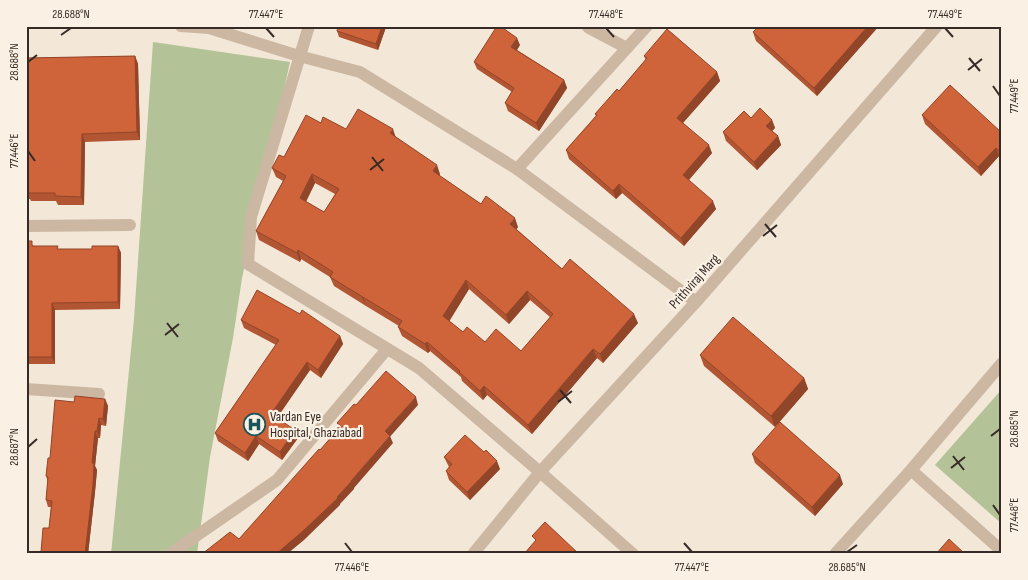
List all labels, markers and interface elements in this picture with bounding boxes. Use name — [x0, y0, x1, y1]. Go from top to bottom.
text: 28.688°N — [52, 7, 90, 22]
text: 77.447°E — [249, 7, 283, 22]
text: 77.448°E — [589, 7, 623, 22]
text: 77.449°E — [928, 7, 962, 22]
text: 28.688°N — [7, 43, 22, 81]
text: 77.449°E — [1007, 79, 1022, 113]
text: 77.446°E — [7, 134, 22, 168]
street label: Prithviraj Marg — [665, 250, 724, 312]
place label: Vardan Eye Hospital, Ghaziabad — [270, 408, 362, 441]
text: 28.685°N — [1007, 410, 1022, 448]
hospital icon: Vardan Eye Hospital, Ghaziabad — [242, 412, 266, 436]
text: 28.687°N — [7, 428, 22, 466]
text: 77.448°E — [1007, 498, 1022, 532]
text: 77.446°E — [335, 560, 369, 575]
text: 77.447°E — [675, 560, 709, 575]
text: 28.685°N — [828, 560, 866, 575]

